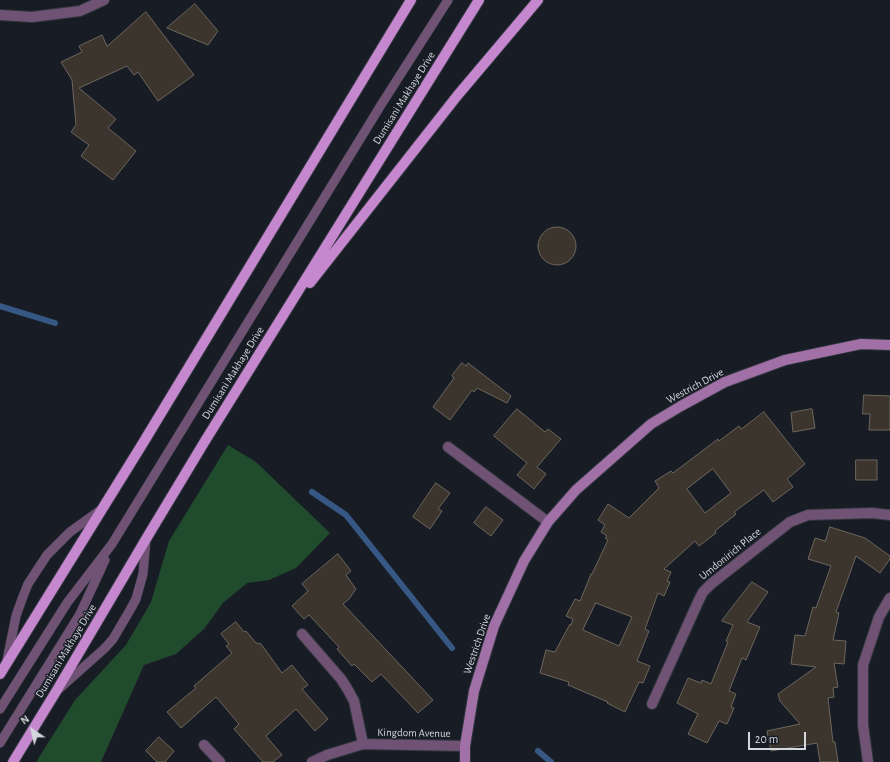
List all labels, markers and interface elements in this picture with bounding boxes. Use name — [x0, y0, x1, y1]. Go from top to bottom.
street label: Dumisani Makhaye Drive — [370, 49, 438, 147]
street label: Dumisani Makhaye Drive — [199, 324, 267, 422]
street label: Westrich Drive — [664, 365, 726, 407]
street label: Umdonirich Place — [696, 525, 764, 583]
street label: Dumisani Makhaye Drive — [33, 602, 99, 700]
street label: Westrich Drive — [461, 612, 493, 676]
north arrow — [12, 710, 52, 750]
text: N — [19, 713, 31, 726]
scale bar — [750, 724, 808, 750]
street label: Kingdom Avenue — [377, 726, 451, 740]
text: 20 m — [755, 733, 778, 745]

